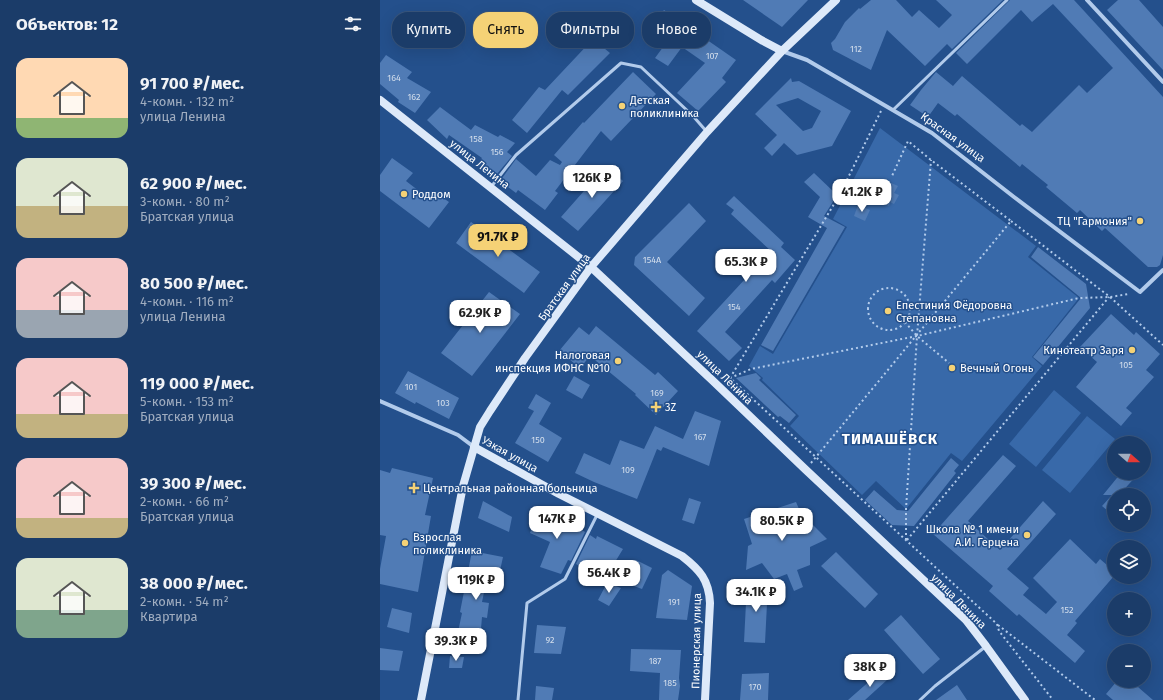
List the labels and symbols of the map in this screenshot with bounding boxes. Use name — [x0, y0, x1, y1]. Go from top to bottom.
house number: 112 — [850, 44, 862, 54]
house number: 107 — [706, 51, 718, 61]
house number: 164 — [387, 73, 401, 83]
house number: 162 — [407, 92, 421, 102]
place label: Детская поликлиника — [629, 94, 699, 120]
marker: Детская поликлиника — [617, 101, 627, 111]
street label: Красная улица — [918, 110, 987, 165]
house number: 158 — [469, 134, 483, 144]
street label: улица Ленина — [447, 137, 512, 192]
house number: 156 — [490, 147, 504, 157]
pin: 126K ₽ — [559, 165, 625, 199]
pin: 41.2K ₽ — [825, 179, 899, 213]
place label: Роддом — [412, 188, 451, 201]
marker: Роддом — [399, 189, 409, 199]
place label: ТЦ "Гармония" — [1057, 215, 1132, 228]
marker: ТЦ "Гармония" — [1135, 216, 1145, 226]
pin: 91.7K ₽ — [461, 224, 535, 258]
pin: 65.3K ₽ — [709, 249, 783, 283]
street label: Братская улица — [536, 251, 593, 323]
house number: 154А — [643, 255, 662, 265]
place label: Епестиния Фёдоровна Степановна — [896, 299, 1012, 325]
pin: 62.9K ₽ — [443, 300, 517, 334]
house number: 154 — [727, 302, 741, 312]
marker: Епестиния Фёдоровна Степановна — [883, 306, 893, 316]
place label: Кинотеатр Заря — [1043, 344, 1124, 357]
marker: Кинотеатр Заря — [1127, 345, 1137, 355]
street label: улица Ленина — [694, 348, 755, 407]
place label: Налоговая инспекция ИФНС №10 — [495, 349, 610, 375]
marker: Налоговая инспекция ИФНС №10 — [613, 356, 623, 366]
house number: 105 — [1119, 360, 1133, 370]
place label: Вечный Огонь — [960, 362, 1034, 375]
marker: Вечный Огонь — [947, 363, 957, 373]
house number: 101 — [405, 382, 417, 392]
house number: 169 — [650, 388, 664, 398]
house number: 103 — [436, 398, 450, 408]
marker: 3Z — [650, 401, 662, 413]
place label: 3Z — [665, 401, 676, 414]
district label: ТИМАШЁВСК — [842, 430, 938, 448]
house number: 167 — [694, 432, 706, 442]
street label: Узкая улица — [479, 434, 540, 475]
house number: 150 — [531, 435, 545, 445]
north arrow — [1107, 436, 1151, 480]
house number: 109 — [621, 465, 635, 475]
marker: Центральная районная больница — [408, 482, 420, 494]
place label: Центральная районная больница — [423, 482, 597, 495]
pin: 147K ₽ — [524, 506, 590, 540]
pin: 80.5K ₽ — [745, 508, 819, 542]
place label: Школа № 1 имени А.И. Герцена — [926, 523, 1019, 549]
marker: Школа № 1 имени А.И. Герцена — [1022, 530, 1032, 540]
place label: Взрослая поликлиника — [413, 531, 482, 557]
marker: Взрослая поликлиника — [400, 538, 410, 548]
pin: 56.4K ₽ — [572, 560, 646, 594]
pin: 119K ₽ — [443, 567, 509, 601]
street label: улица Ленина — [928, 571, 989, 632]
pin: 34.1K ₽ — [719, 579, 793, 613]
street label: Пионерская улица — [689, 593, 704, 689]
house number: 191 — [668, 597, 680, 607]
house number: 152 — [1061, 605, 1073, 615]
pin: 39.3K ₽ — [419, 628, 493, 662]
house number: 92 — [546, 635, 554, 645]
pin: 38K ₽ — [842, 654, 898, 688]
house number: 187 — [649, 656, 661, 666]
house number: 185 — [663, 678, 677, 688]
house number: 170 — [749, 682, 761, 692]

